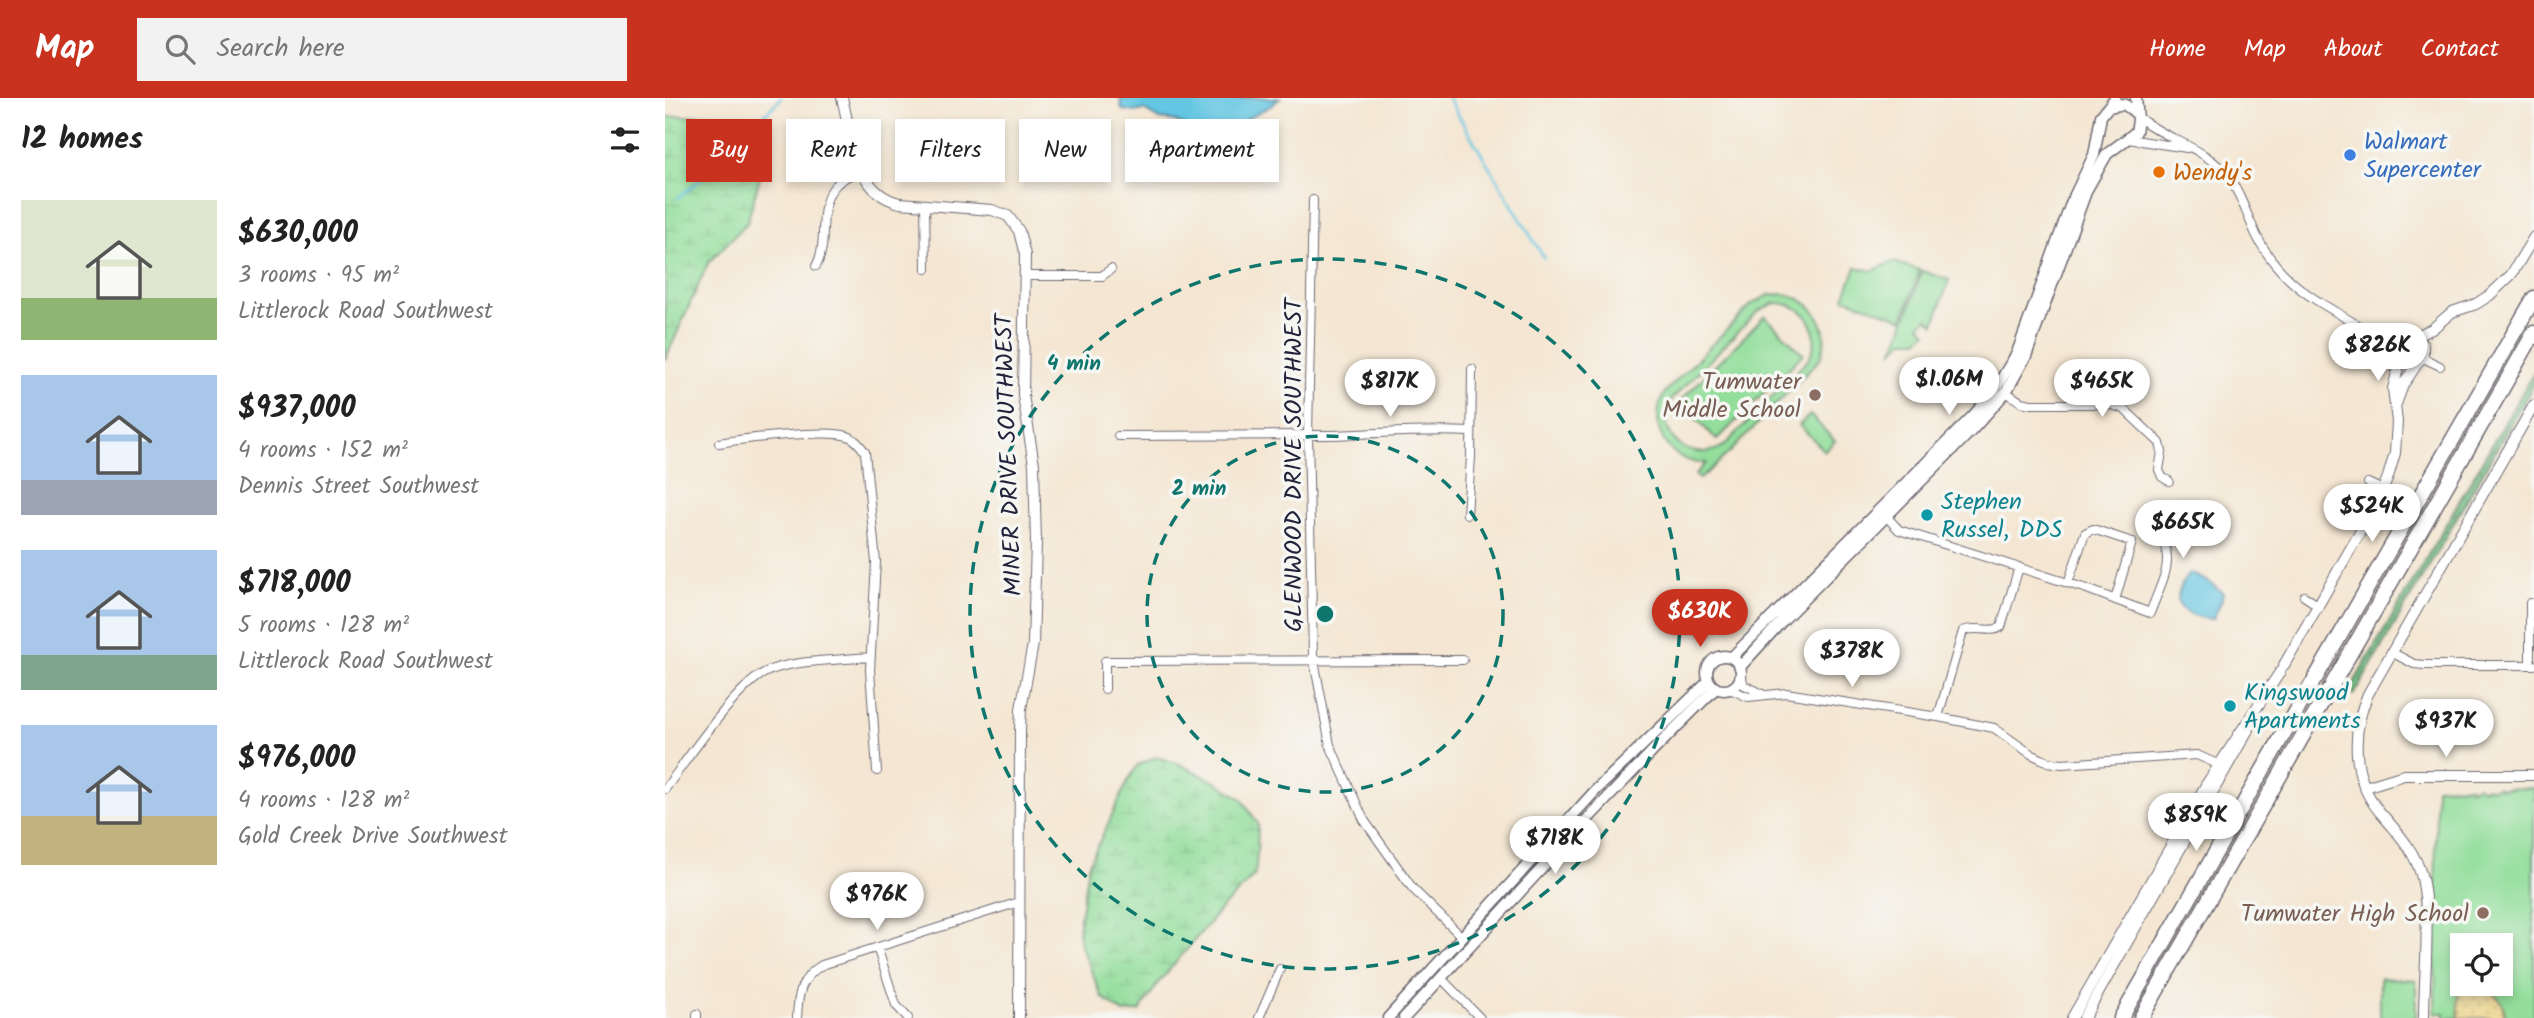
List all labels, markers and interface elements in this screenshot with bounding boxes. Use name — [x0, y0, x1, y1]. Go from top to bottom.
search box — [137, 18, 627, 81]
text: Map — [35, 23, 95, 76]
text: Search here — [217, 28, 345, 70]
icon: search — [161, 30, 199, 68]
text: Home — [2149, 30, 2206, 69]
text: Map — [2244, 30, 2286, 69]
text: About — [2324, 30, 2382, 69]
text: Contact — [2420, 30, 2499, 69]
text: 12 homes — [21, 116, 143, 164]
chip: Buy — [686, 119, 772, 182]
chip: Rent — [786, 119, 881, 182]
chip: Filters — [895, 119, 1005, 182]
chip: New — [1019, 119, 1111, 182]
chip: Apartment — [1125, 119, 1279, 182]
icon: filters — [606, 121, 644, 159]
place label: Walmart Supercenter — [2364, 123, 2483, 190]
marker: Walmart Supercenter — [2342, 147, 2358, 163]
place label: Wendy's — [2173, 154, 2252, 193]
marker: Wendy's — [2151, 164, 2167, 180]
text: $630,000 — [238, 210, 358, 258]
icon: home — [77, 228, 161, 312]
text: 3 rooms · 95 m² — [238, 258, 399, 294]
text: Littlerock Road Southwest — [238, 294, 493, 330]
street label: GLENWOOD DRIVE SOUTHWEST — [1275, 296, 1314, 632]
street label: MINER DRIVE SOUTHWEST — [985, 311, 1034, 597]
pin: $826K — [2329, 324, 2427, 383]
text: $826K — [2345, 328, 2411, 364]
text: 4 min — [1047, 348, 1101, 381]
pin: $1.06M — [1892, 358, 2006, 417]
pin: $817K — [1341, 360, 1439, 419]
pin: $465K — [2053, 360, 2151, 419]
text: $1.06M — [1915, 362, 1983, 398]
place label: Tumwater Middle School — [1662, 363, 1803, 430]
text: $817K — [1361, 364, 1419, 400]
text: $465K — [2070, 364, 2134, 400]
text: $937,000 — [238, 385, 356, 433]
marker: Tumwater Middle School — [1807, 387, 1823, 403]
icon: home — [77, 403, 161, 487]
text: 4 rooms · 152 m² — [238, 433, 408, 469]
text: Dennis Street Southwest — [238, 469, 479, 505]
text: 2 min — [1172, 473, 1226, 506]
place label: Stephen Russel, DDS — [1941, 483, 2063, 550]
pin: $524K — [2323, 484, 2421, 544]
text: $524K — [2339, 489, 2405, 525]
pin: $665K — [2134, 500, 2232, 560]
text: $665K — [2151, 505, 2215, 541]
marker: Stephen Russel, DDS — [1919, 507, 1935, 523]
text: $718,000 — [238, 560, 351, 608]
icon: home — [77, 578, 161, 662]
pin: $630K — [1651, 589, 1749, 649]
text: $630K — [1668, 594, 1732, 630]
centre of rings — [1313, 602, 1337, 626]
text: 5 rooms · 128 m² — [238, 608, 409, 644]
pin: $378K — [1803, 630, 1901, 689]
text: $378K — [1820, 634, 1884, 670]
text: Littlerock Road Southwest — [238, 644, 493, 680]
place label: Kingswood Apartments — [2244, 674, 2361, 741]
marker: Kingswood Apartments — [2222, 698, 2238, 714]
pin: $937K — [2397, 700, 2495, 759]
text: $937K — [2415, 704, 2477, 740]
text: $976,000 — [238, 735, 355, 783]
icon: home — [77, 753, 161, 837]
text: 4 rooms · 128 m² — [238, 783, 409, 819]
pin: $859K — [2147, 794, 2245, 853]
text: $859K — [2164, 798, 2228, 834]
pin: $718K — [1506, 816, 1604, 876]
text: Gold Creek Drive Southwest — [238, 819, 508, 855]
text: $718K — [1526, 821, 1584, 857]
pin: $976K — [828, 872, 926, 932]
text: $976K — [846, 877, 908, 913]
place label: Tumwater High School — [2241, 895, 2469, 934]
marker: Tumwater High School — [2475, 905, 2491, 921]
map controls — [2450, 933, 2513, 996]
button: locate — [2450, 933, 2513, 996]

